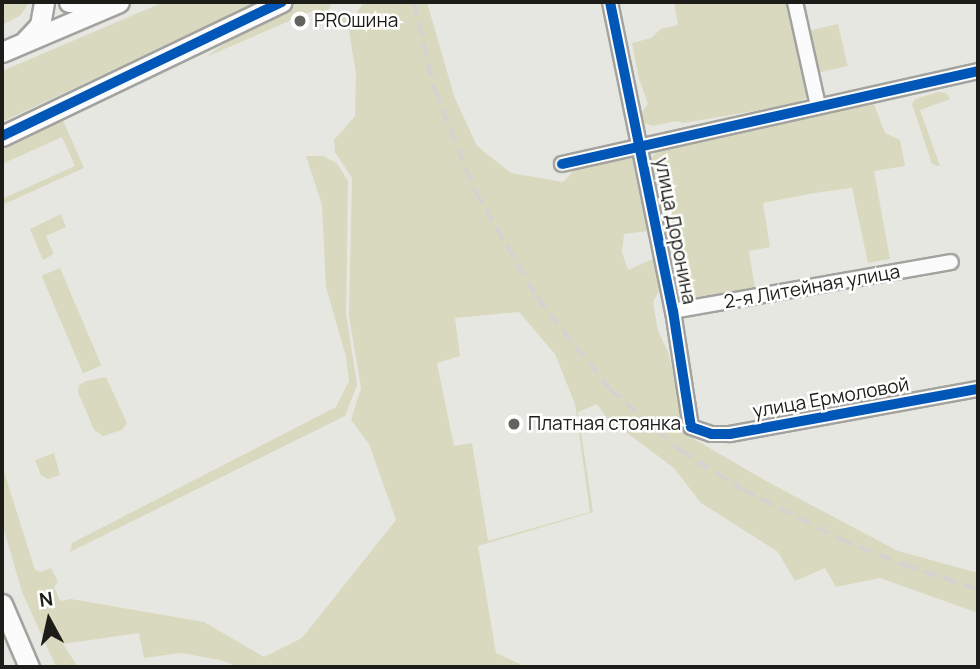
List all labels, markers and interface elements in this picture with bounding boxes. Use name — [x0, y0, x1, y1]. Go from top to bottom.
place label: PROшина — [314, 10, 398, 32]
marker: PROшина — [292, 13, 308, 29]
street label: улица Доронина — [650, 156, 700, 306]
street label: 2-я Литейная улица — [722, 260, 902, 314]
street label: улица Ермоловой — [751, 373, 911, 423]
place label: Платная стоянка — [528, 413, 681, 435]
marker: Платная стоянка — [506, 416, 522, 432]
north arrow — [14, 585, 84, 655]
text: N — [38, 585, 55, 613]

